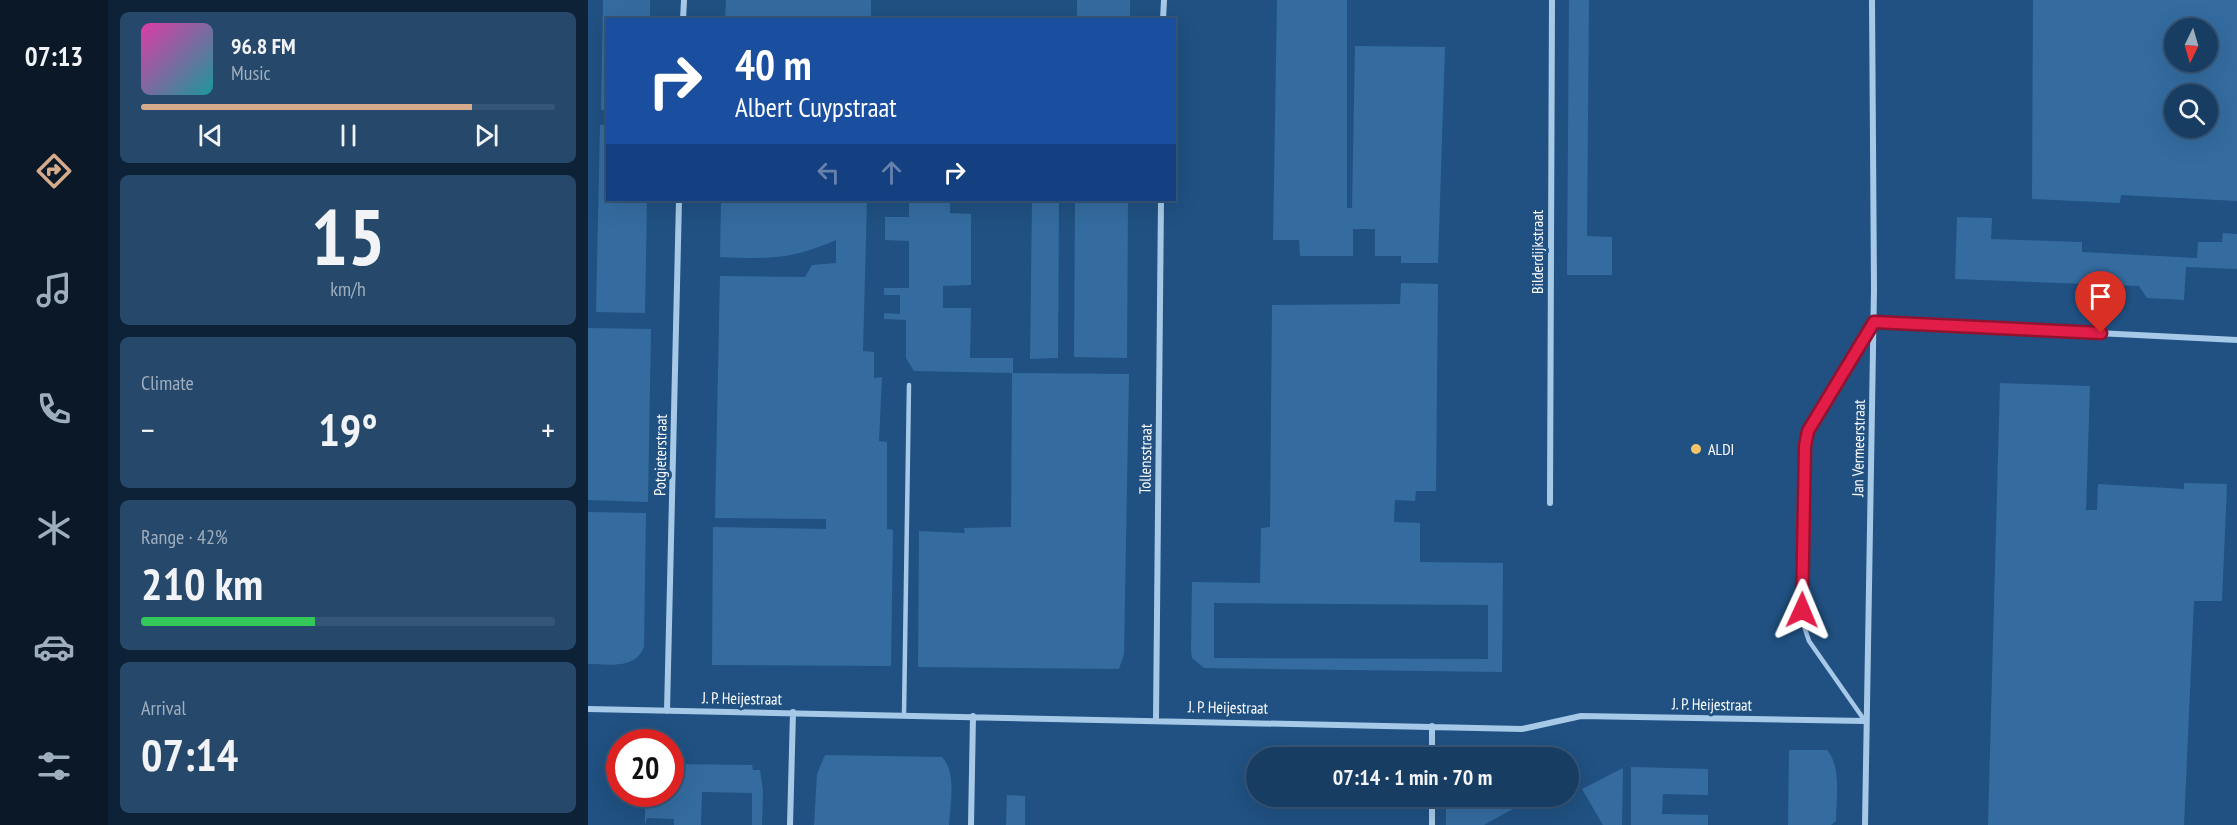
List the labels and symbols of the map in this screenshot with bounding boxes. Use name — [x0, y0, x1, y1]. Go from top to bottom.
north arrow — [2164, 18, 2218, 72]
street label: Bilderdijkstraat — [1527, 209, 1547, 294]
pin — [2075, 271, 2126, 333]
street label: Jan Vermeerstraat — [1847, 399, 1869, 498]
street label: Potgieterstraat — [649, 413, 671, 496]
street label: Tollensstraat — [1134, 423, 1156, 494]
place label: ALDI — [1708, 439, 1734, 459]
marker: ALDI — [1689, 442, 1703, 456]
position arrow — [1770, 578, 1834, 642]
street label: J. P. Heijestraat — [701, 687, 783, 709]
street label: J. P. Heijestraat — [1671, 693, 1753, 715]
street label: J. P. Heijestraat — [1187, 696, 1269, 718]
speed limit sign: 20 — [606, 729, 684, 807]

